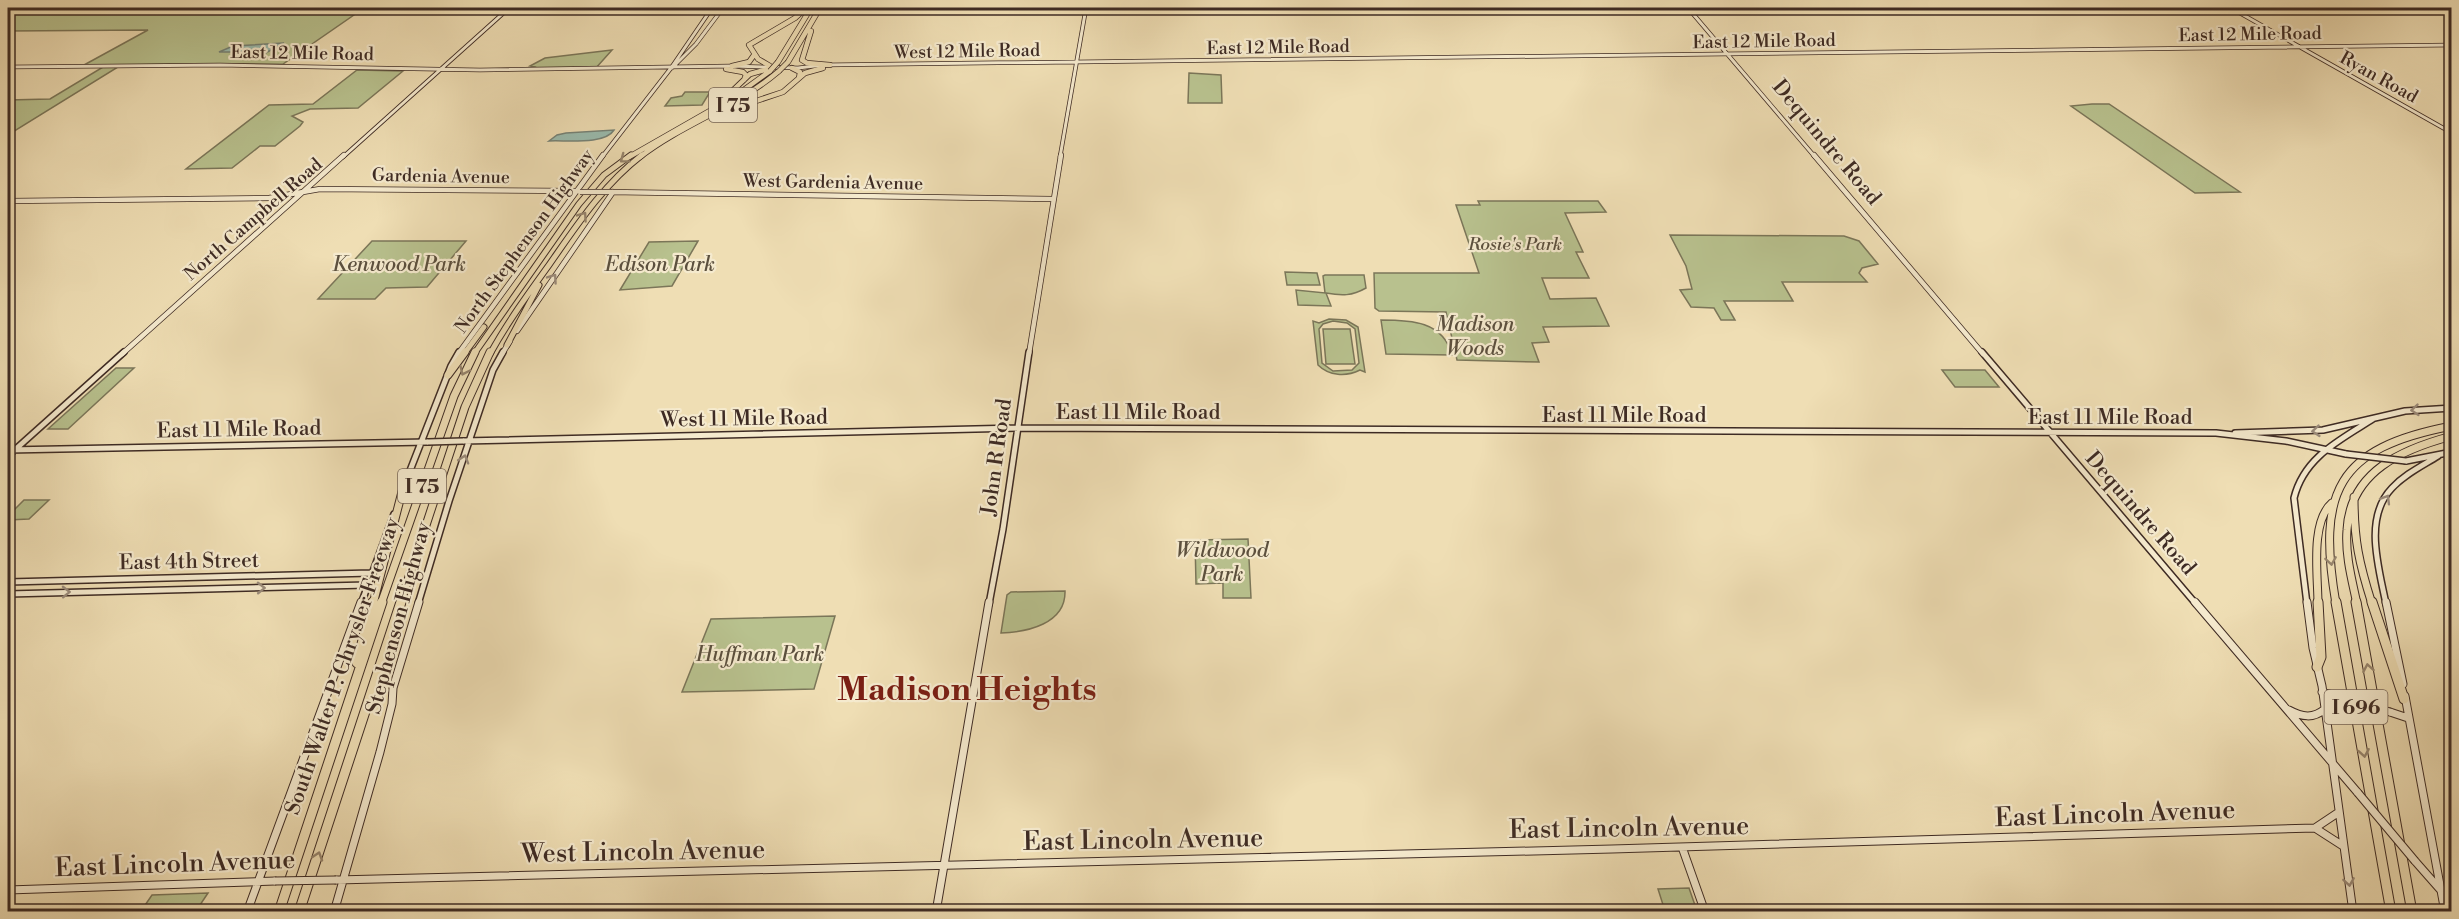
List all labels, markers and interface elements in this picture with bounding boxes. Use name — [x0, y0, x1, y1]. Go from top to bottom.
street label: East 12 Mile Road — [2178, 22, 2323, 47]
street label: East 12 Mile Road — [1692, 29, 1837, 54]
street label: East 12 Mile Road — [1206, 35, 1351, 60]
street label: West 12 Mile Road — [893, 39, 1041, 64]
street label: East 12 Mile Road — [230, 41, 375, 66]
street label: Ryan Road — [2335, 46, 2423, 109]
street label: Dequindre Road — [1766, 75, 1886, 211]
road number: I 75 — [709, 88, 757, 122]
street label: North Stephenson Highway — [450, 144, 599, 338]
one-way arrow — [620, 152, 631, 163]
street label: North Campbell Road — [180, 153, 328, 286]
street label: Gardenia Avenue — [372, 164, 510, 189]
street label: West Gardenia Avenue — [742, 169, 923, 196]
one-way arrow — [576, 211, 587, 222]
park label: Rosie's Park — [1467, 233, 1562, 256]
park label: Kenwood Park — [332, 252, 466, 278]
park label: Edison Park — [604, 252, 715, 278]
one-way arrow — [546, 274, 557, 285]
park label: Madison Woods — [1435, 312, 1515, 362]
one-way arrow — [460, 365, 472, 376]
street label: John R Road — [976, 397, 1018, 518]
street label: East 11 Mile Road — [1056, 400, 1220, 426]
street label: East 11 Mile Road — [1542, 403, 1706, 429]
one-way arrow — [2411, 403, 2420, 416]
street label: West 11 Mile Road — [659, 405, 828, 433]
street label: East 11 Mile Road — [2028, 405, 2192, 431]
street label: East 11 Mile Road — [156, 416, 322, 444]
one-way arrow — [2312, 424, 2321, 437]
street label: Dequindre Road — [2079, 446, 2201, 581]
one-way arrow — [457, 454, 470, 465]
road number: I 75 — [398, 469, 446, 503]
one-way arrow — [2378, 495, 2390, 505]
street label: South Walter P. Chrysler Freeway — [280, 513, 406, 818]
street label: Stephenson Highway — [361, 519, 437, 717]
park label: Wildwood Park — [1175, 538, 1270, 588]
street label: East 4th Street — [119, 548, 260, 576]
one-way arrow — [2324, 556, 2336, 565]
one-way arrow — [256, 581, 265, 594]
one-way arrow — [61, 586, 70, 599]
park label: Huffman Park — [695, 642, 824, 668]
one-way arrow — [2362, 663, 2375, 673]
district label: Madison Heights — [837, 670, 1097, 711]
road number: I 696 — [2324, 690, 2388, 724]
one-way arrow — [2357, 748, 2370, 758]
street label: East Lincoln Avenue — [1994, 794, 2236, 834]
street label: East Lincoln Avenue — [1508, 810, 1750, 846]
street label: East Lincoln Avenue — [1022, 822, 1264, 858]
street label: West Lincoln Avenue — [520, 834, 766, 870]
street label: East Lincoln Avenue — [54, 844, 296, 884]
one-way arrow — [310, 851, 323, 862]
one-way arrow — [2342, 877, 2354, 886]

